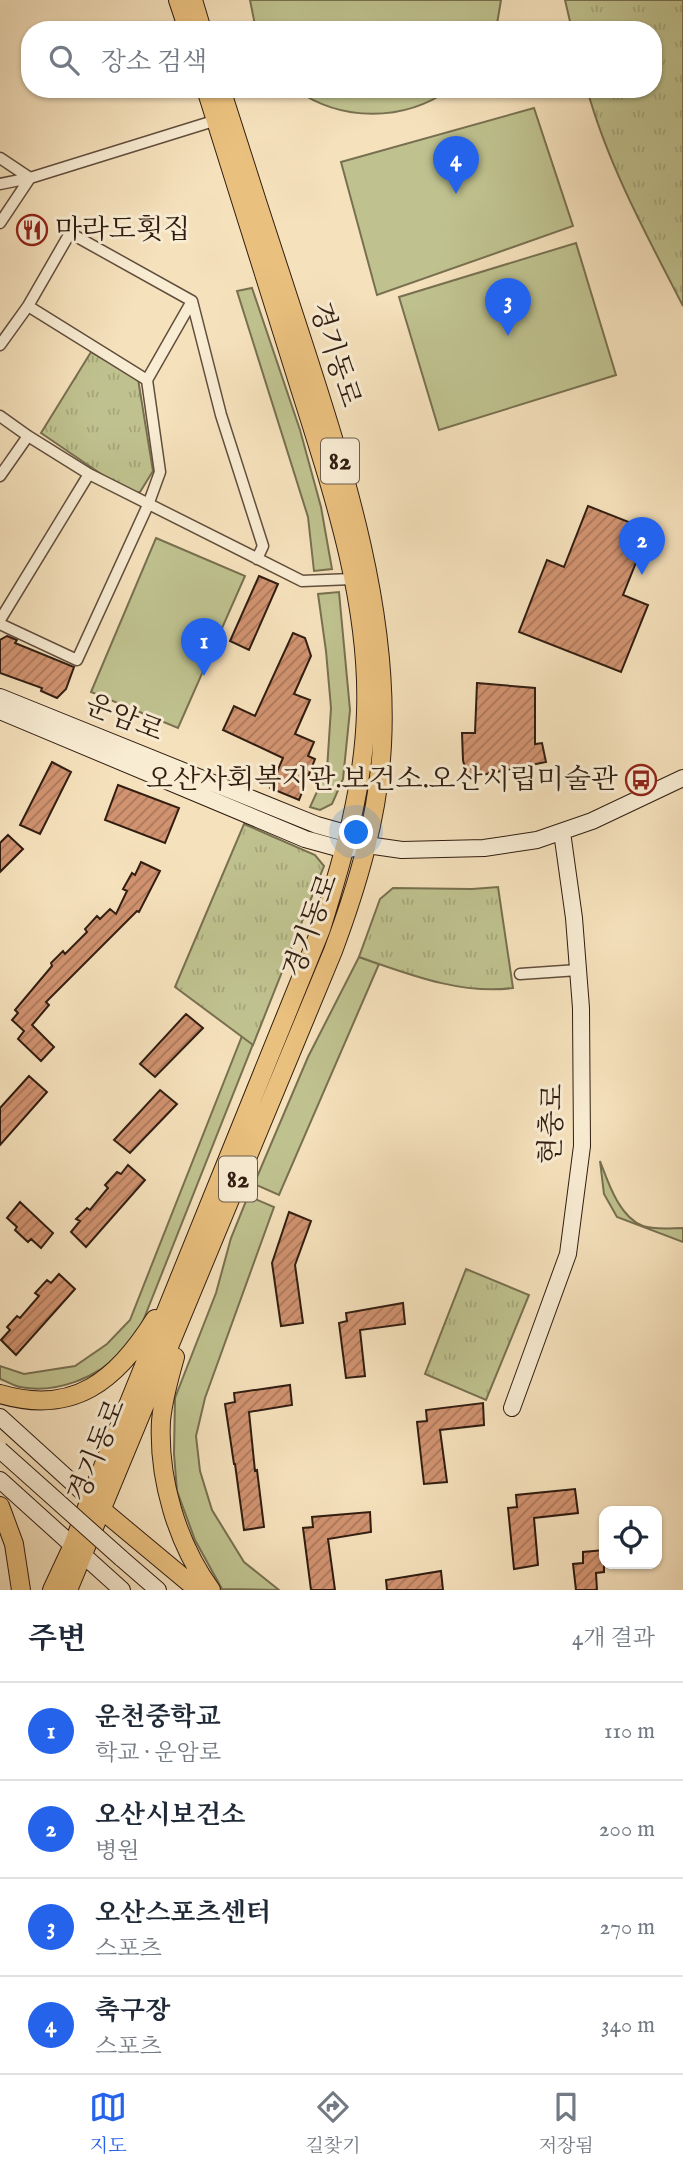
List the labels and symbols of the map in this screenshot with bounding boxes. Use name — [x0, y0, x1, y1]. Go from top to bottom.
pin: 4 — [433, 136, 479, 194]
restaurant icon: 마라도횟집 — [15, 213, 49, 247]
place label: 마라도횟집 — [55, 213, 190, 248]
pin: 3 — [485, 278, 531, 336]
street label: 경기동로 — [301, 298, 367, 412]
road number: 82 — [321, 438, 359, 484]
pin: 2 — [619, 517, 665, 575]
pin: 1 — [181, 618, 227, 676]
street label: 운암로 — [80, 688, 168, 750]
place label: 오산사회복지관.보건소.오산시립미술관 — [146, 763, 618, 798]
bus stop icon: 오산사회복지관.보건소.오산시립미술관 — [624, 763, 658, 797]
your location — [339, 815, 373, 849]
street label: 경기동로 — [277, 869, 347, 983]
street label: 현충로 — [534, 1083, 572, 1165]
road number: 82 — [219, 1156, 257, 1202]
street label: 경기동로 — [62, 1394, 134, 1508]

